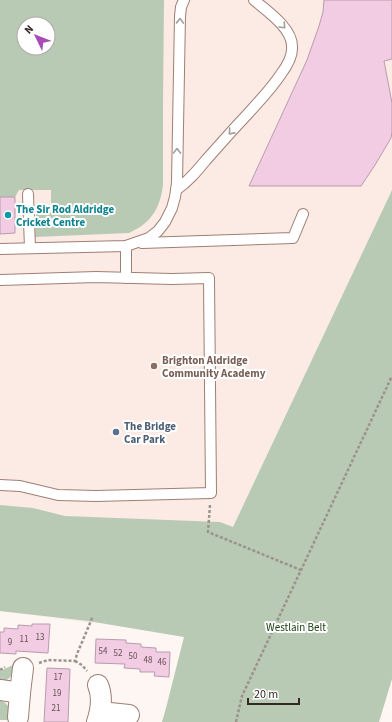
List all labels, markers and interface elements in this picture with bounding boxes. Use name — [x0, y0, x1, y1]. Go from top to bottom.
north arrow — [16, 16, 56, 56]
one-way arrow — [176, 18, 184, 24]
text: N — [21, 22, 37, 37]
one-way arrow — [278, 22, 285, 29]
one-way arrow — [228, 127, 235, 135]
one-way arrow — [173, 148, 182, 154]
place label: The Sir Rod Aldridge Cricket Centre — [16, 202, 114, 230]
marker: The Sir Rod Aldridge Cricket Centre — [3, 210, 13, 220]
place label: Brighton Aldridge Community Academy — [162, 353, 266, 381]
marker: Brighton Aldridge Community Academy — [149, 361, 159, 371]
place label: The Bridge Car Park — [124, 419, 176, 447]
marker: The Bridge Car Park — [111, 427, 121, 437]
park label: Westlain Belt — [266, 620, 326, 635]
house number: 13 — [36, 631, 45, 644]
house number: 11 — [20, 633, 28, 646]
house number: 9 — [8, 636, 13, 649]
house number: 54 — [99, 645, 108, 658]
house number: 52 — [114, 647, 123, 660]
house number: 50 — [129, 650, 138, 663]
house number: 48 — [144, 654, 153, 667]
house number: 46 — [158, 656, 167, 669]
house number: 17 — [54, 671, 63, 684]
scale bar — [248, 680, 299, 706]
text: 20 m — [254, 686, 278, 703]
house number: 19 — [53, 687, 62, 700]
house number: 21 — [52, 702, 60, 715]

